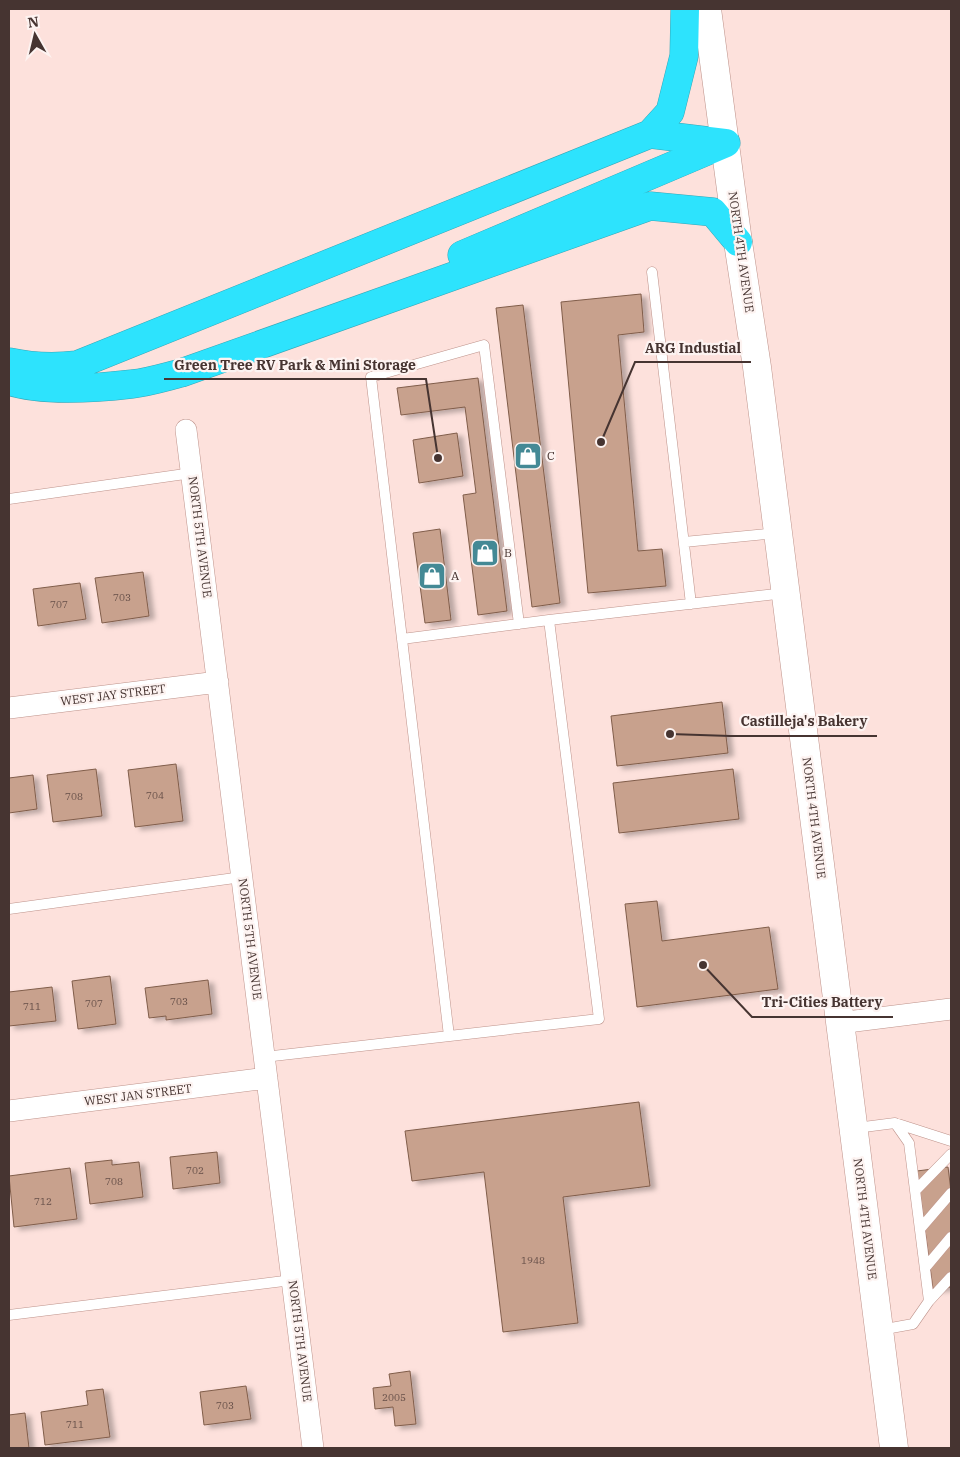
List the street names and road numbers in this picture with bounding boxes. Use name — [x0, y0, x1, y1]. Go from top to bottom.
street label: NORTH 4TH AVENUE — [726, 190, 757, 313]
street label: NORTH 5TH AVENUE — [186, 475, 215, 598]
street label: WEST JAY STREET — [59, 681, 167, 708]
street label: NORTH 4TH AVENUE — [800, 756, 829, 879]
street label: NORTH 5TH AVENUE — [236, 877, 265, 1000]
street label: WEST JAN STREET — [83, 1080, 193, 1109]
street label: NORTH 4TH AVENUE — [851, 1157, 880, 1280]
street label: NORTH 5TH AVENUE — [286, 1279, 315, 1402]

